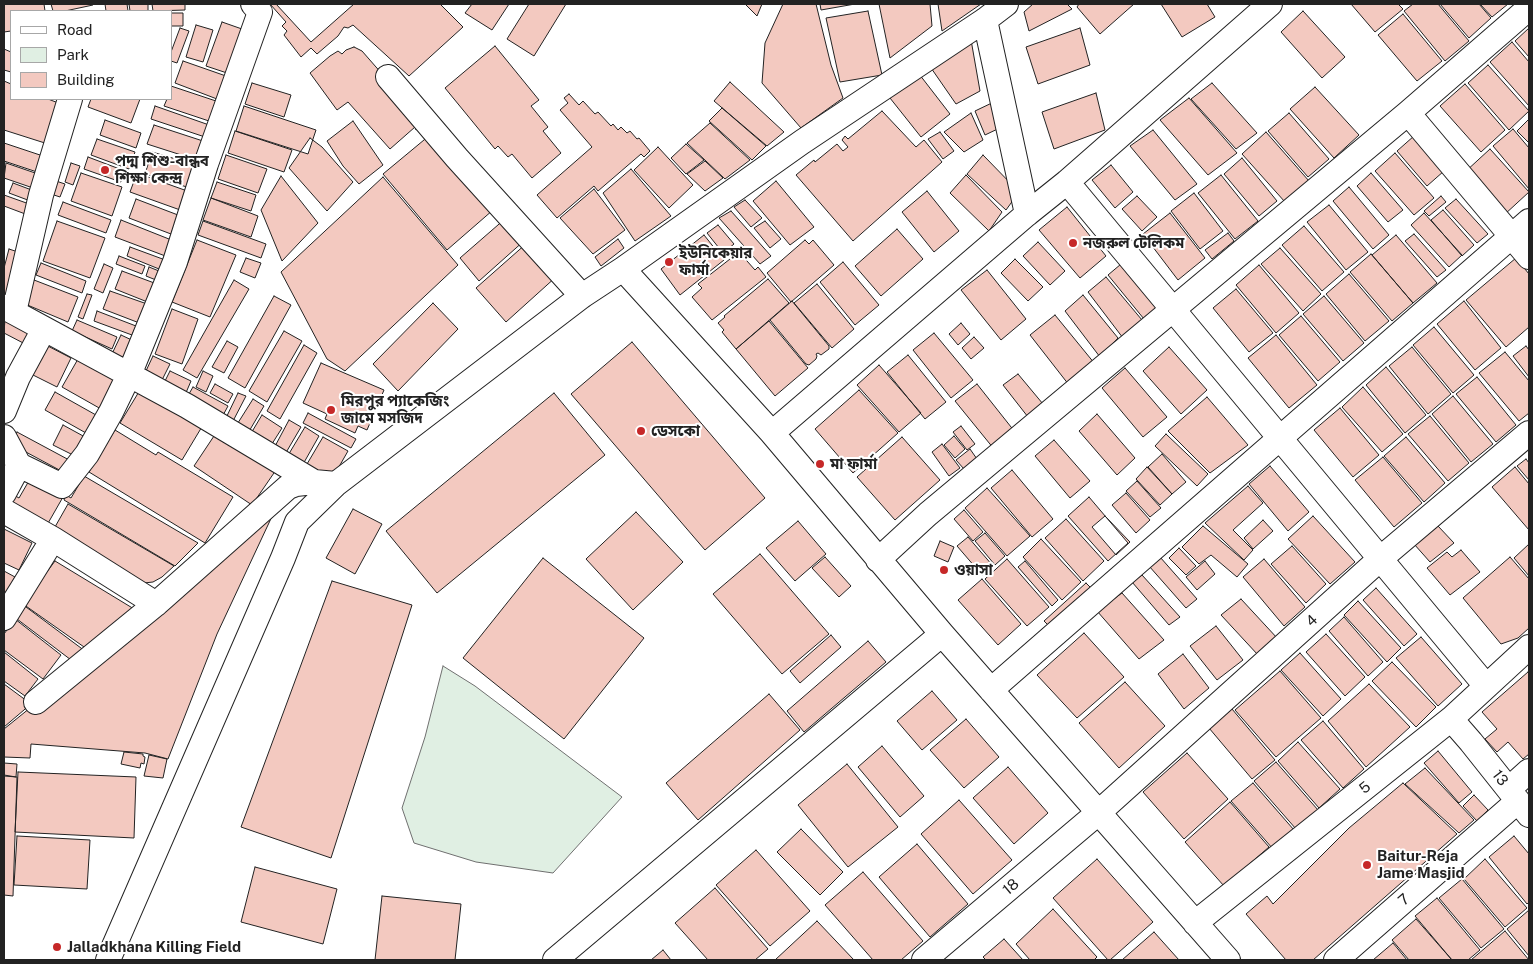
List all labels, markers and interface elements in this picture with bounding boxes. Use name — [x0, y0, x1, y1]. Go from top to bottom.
legend — [10, 10, 172, 100]
text: Road — [57, 21, 93, 38]
text: Park — [57, 46, 89, 63]
text: Building — [57, 71, 115, 88]
place label: পদ্ম শিশু-বান্ধব শিক্ষা কেন্দ্র — [115, 152, 209, 187]
marker: পদ্ম শিশু-বান্ধব শিক্ষা কেন্দ্র — [99, 164, 111, 176]
place label: নজরুল টেলিকম — [1083, 234, 1184, 252]
marker: নজরুল টেলিকম — [1067, 237, 1079, 249]
place label: ইউনিকেয়ার ফার্মা — [679, 244, 752, 279]
marker: ইউনিকেয়ার ফার্মা — [663, 256, 675, 268]
place label: মিরপুর প্যাকেজিং জামে মসজিদ — [341, 392, 449, 427]
marker: মিরপুর প্যাকেজিং জামে মসজিদ — [325, 404, 337, 416]
place label: ডেসকো — [651, 422, 700, 440]
marker: ডেসকো — [635, 425, 647, 437]
place label: মা ফার্মা — [830, 455, 877, 473]
marker: মা ফার্মা — [814, 458, 826, 470]
place label: ওয়াসা — [954, 561, 993, 579]
marker: ওয়াসা — [938, 564, 950, 576]
street label: 4 — [1302, 611, 1322, 631]
street label: 13 — [1488, 766, 1512, 790]
street label: 5 — [1356, 778, 1374, 798]
place label: Baitur-Reja Jame Masjid — [1377, 847, 1465, 882]
marker: Baitur-Reja Jame Masjid — [1361, 859, 1373, 871]
street label: 18 — [999, 875, 1023, 899]
street label: 7 — [1395, 890, 1413, 910]
place label: Jalladkhana Killing Field — [67, 938, 241, 956]
marker: Jalladkhana Killing Field — [51, 941, 63, 953]

